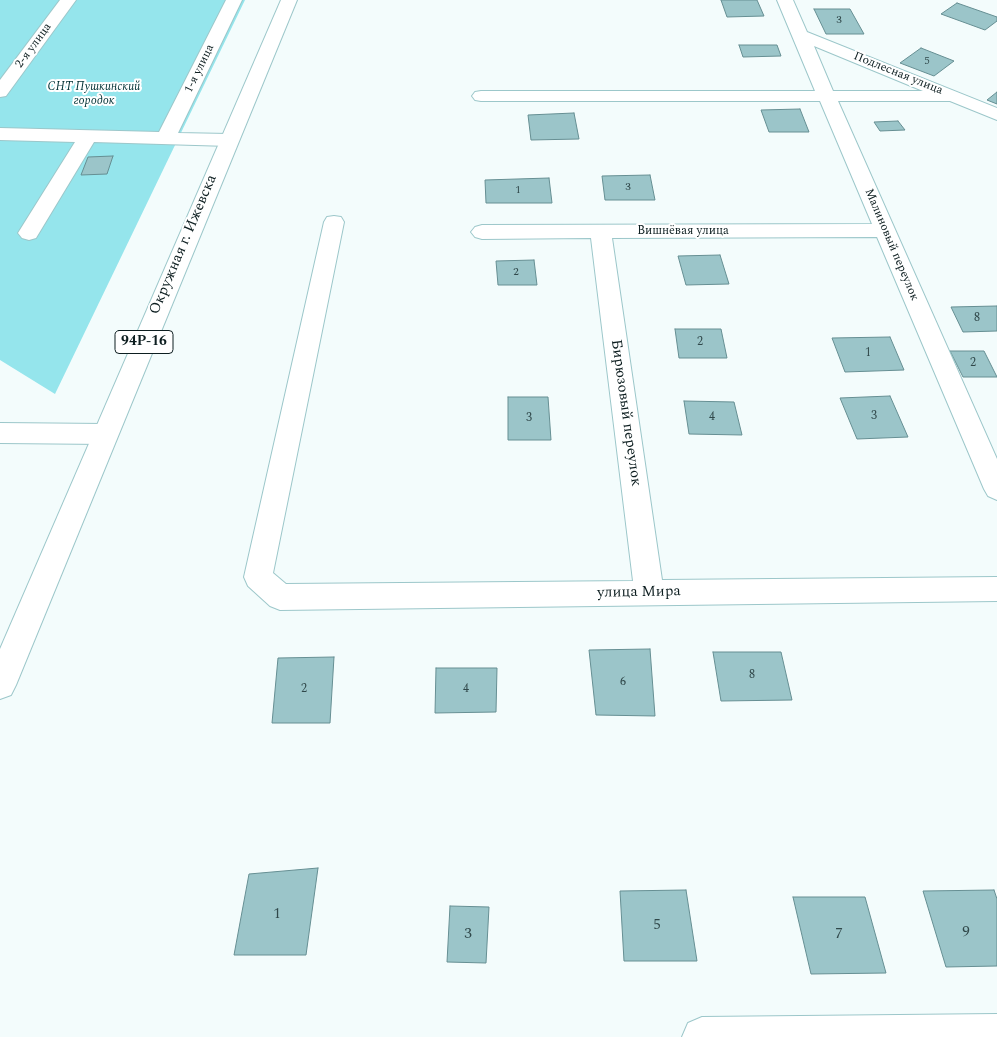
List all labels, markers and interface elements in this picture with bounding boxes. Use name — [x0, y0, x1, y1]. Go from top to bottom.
house number: 3 — [836, 14, 842, 28]
street label: 2-я улица — [13, 21, 55, 71]
street label: 1-я улица — [182, 42, 218, 96]
street label: Подлесная улица — [851, 50, 945, 98]
house number: 5 — [924, 55, 930, 69]
park label: СНТ Пушкинский городок — [48, 81, 140, 109]
street label: Окружная г. Ижевска — [146, 172, 222, 318]
house number: 3 — [625, 181, 631, 195]
house number: 1 — [515, 184, 521, 198]
street label: Малиновый переулок — [861, 187, 921, 303]
street label: Вишнёвая улица — [637, 225, 729, 239]
house number: 2 — [513, 266, 519, 280]
house number: 8 — [974, 312, 980, 326]
road number: 94Р-16 — [115, 331, 173, 354]
house number: 2 — [697, 336, 703, 350]
street label: Бирюзовый переулок — [606, 338, 644, 488]
house number: 1 — [865, 347, 871, 361]
house number: 2 — [970, 357, 976, 371]
house number: 3 — [871, 410, 877, 424]
house number: 4 — [709, 411, 715, 425]
house number: 3 — [526, 412, 532, 426]
street label: улица Мира — [597, 583, 681, 603]
house number: 8 — [749, 669, 755, 683]
house number: 6 — [620, 676, 626, 690]
house number: 2 — [301, 683, 307, 697]
house number: 4 — [463, 683, 469, 697]
house number: 1 — [273, 906, 281, 924]
house number: 5 — [653, 917, 661, 935]
house number: 9 — [962, 924, 970, 942]
house number: 3 — [464, 926, 472, 944]
house number: 7 — [835, 926, 843, 944]

